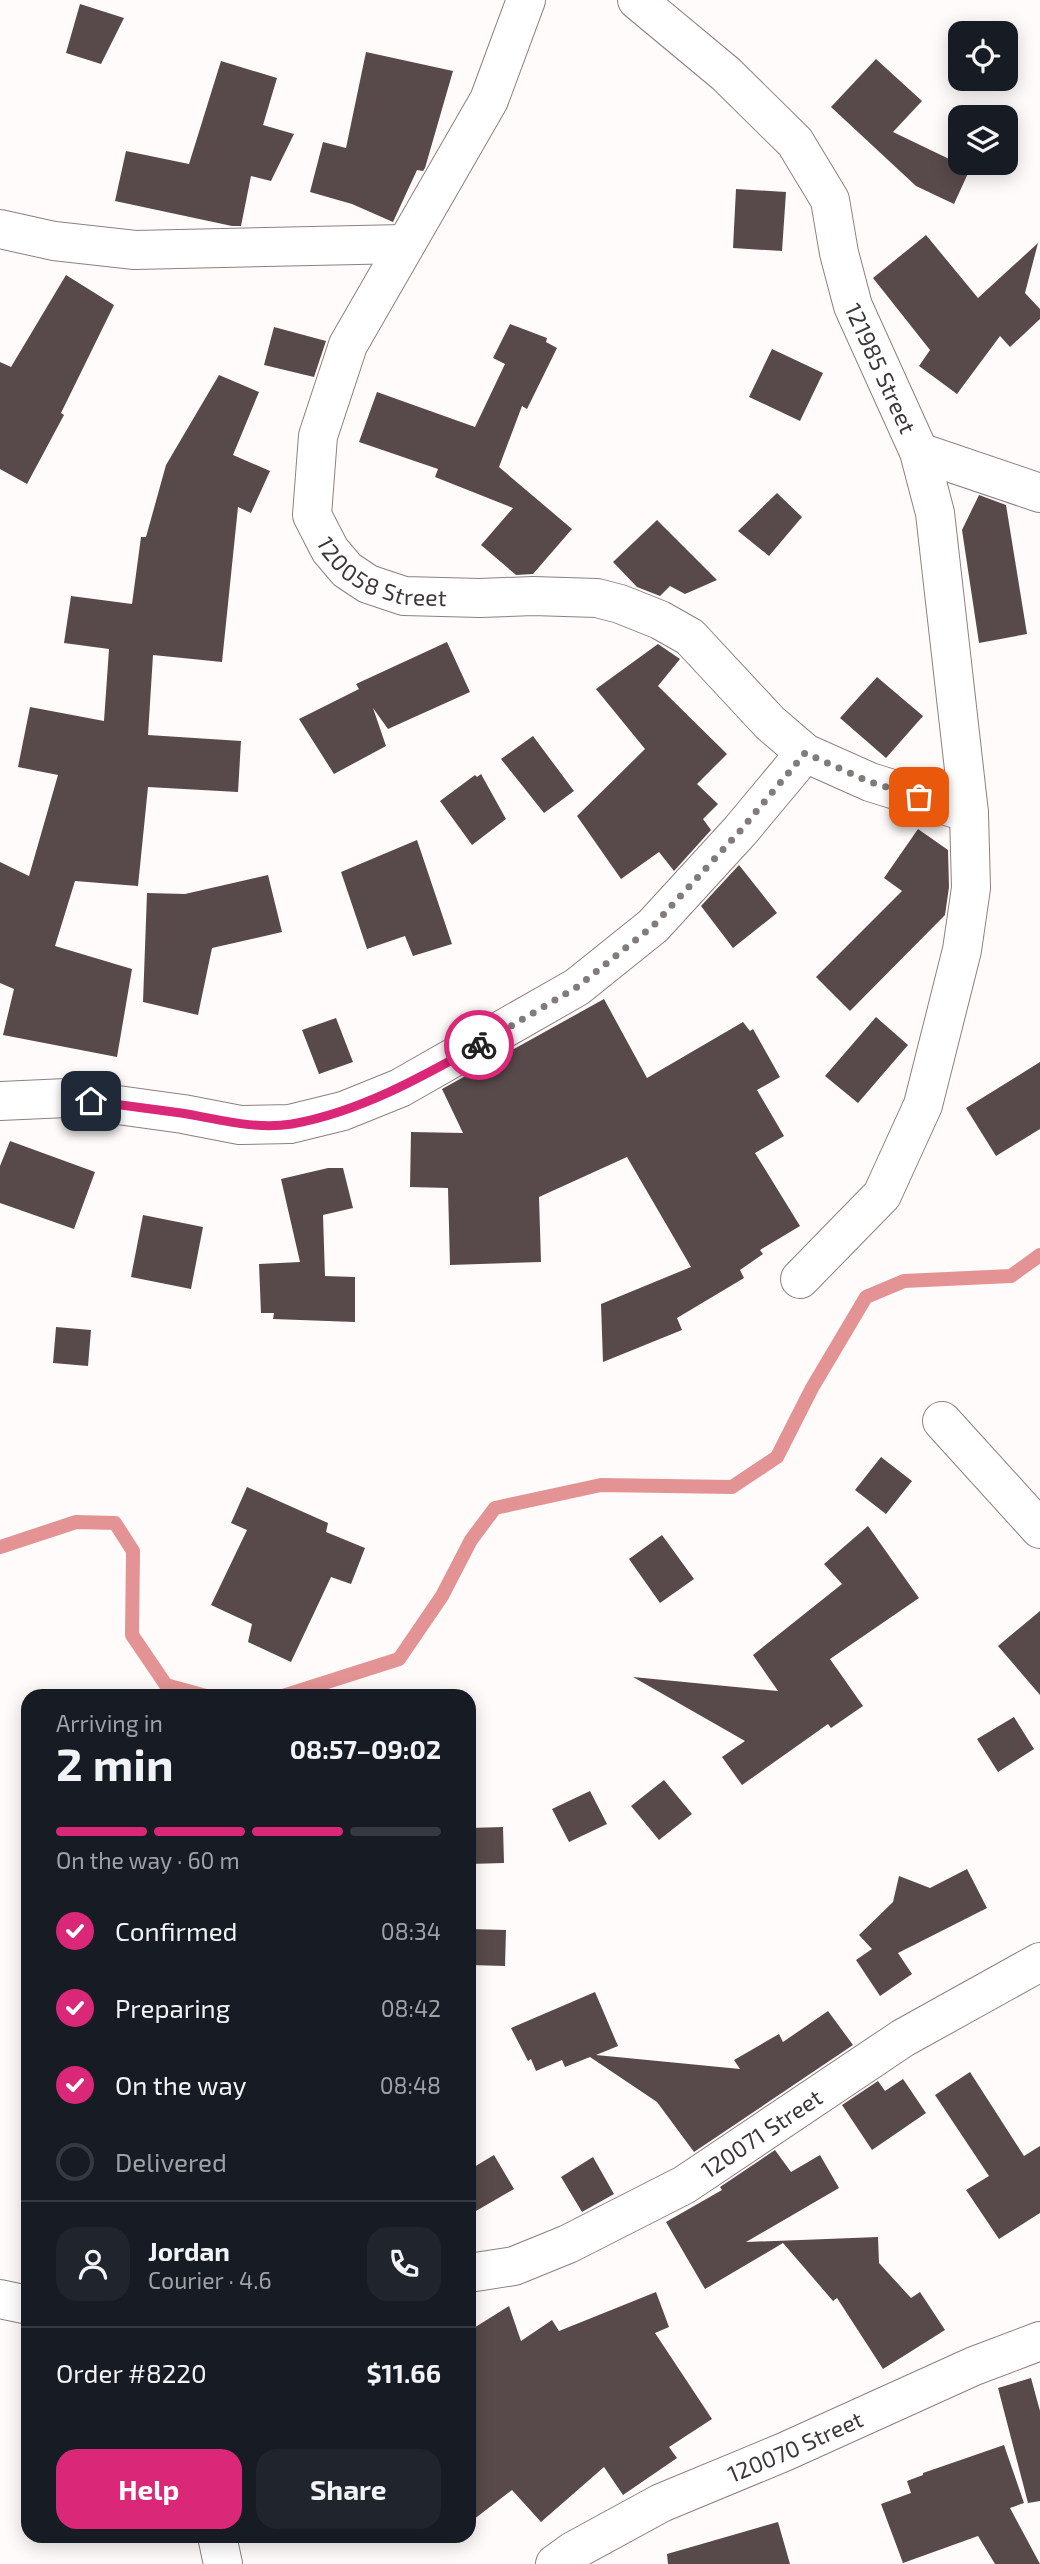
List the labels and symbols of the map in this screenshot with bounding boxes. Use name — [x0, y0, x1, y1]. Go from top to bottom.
street label: 121985 Street — [839, 299, 923, 438]
street label: 120058 Street — [311, 532, 447, 611]
pin — [889, 767, 949, 827]
courier — [444, 1010, 514, 1080]
pin — [61, 1071, 121, 1131]
street label: 120071 Street — [695, 2082, 827, 2184]
street label: 120070 Street — [723, 2404, 867, 2488]

